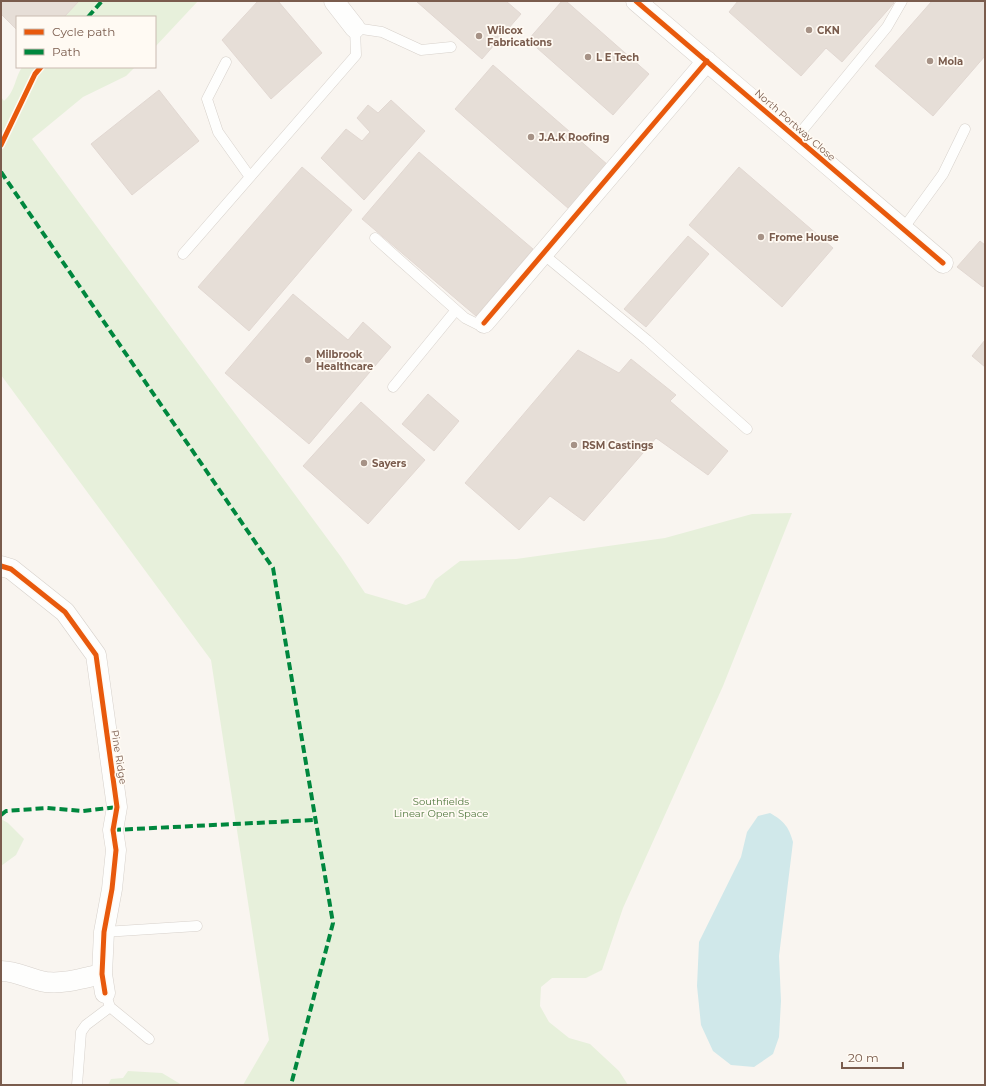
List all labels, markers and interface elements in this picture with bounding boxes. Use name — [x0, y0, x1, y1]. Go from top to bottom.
legend — [16, 16, 156, 68]
text: Cycle path — [52, 24, 115, 39]
place label: Wilcox Fabrications — [487, 24, 552, 49]
place label: CKN — [817, 24, 840, 37]
marker: CKN — [804, 25, 814, 35]
marker: Wilcox Fabrications — [474, 31, 484, 41]
text: Path — [52, 44, 81, 59]
place label: L E Tech — [596, 51, 639, 64]
marker: L E Tech — [583, 52, 593, 62]
place label: Mola — [938, 55, 963, 68]
marker: Mola — [925, 56, 935, 66]
street label: North Portway Close — [752, 86, 838, 164]
place label: J.A.K Roofing — [538, 131, 609, 144]
marker: J.A.K Roofing — [526, 132, 536, 142]
place label: Frome House — [769, 231, 839, 244]
marker: Frome House — [756, 232, 766, 242]
place label: Milbrook Healthcare — [316, 348, 373, 373]
marker: Milbrook Healthcare — [303, 355, 313, 365]
place label: RSM Castings — [582, 439, 654, 452]
marker: RSM Castings — [569, 440, 579, 450]
place label: Sayers — [372, 457, 407, 470]
marker: Sayers — [359, 458, 369, 468]
street label: Pine Ridge — [108, 729, 130, 785]
park label: Southfields Linear Open Space — [394, 795, 488, 820]
scale bar — [842, 1044, 903, 1070]
text: 20 m — [848, 1050, 879, 1065]

